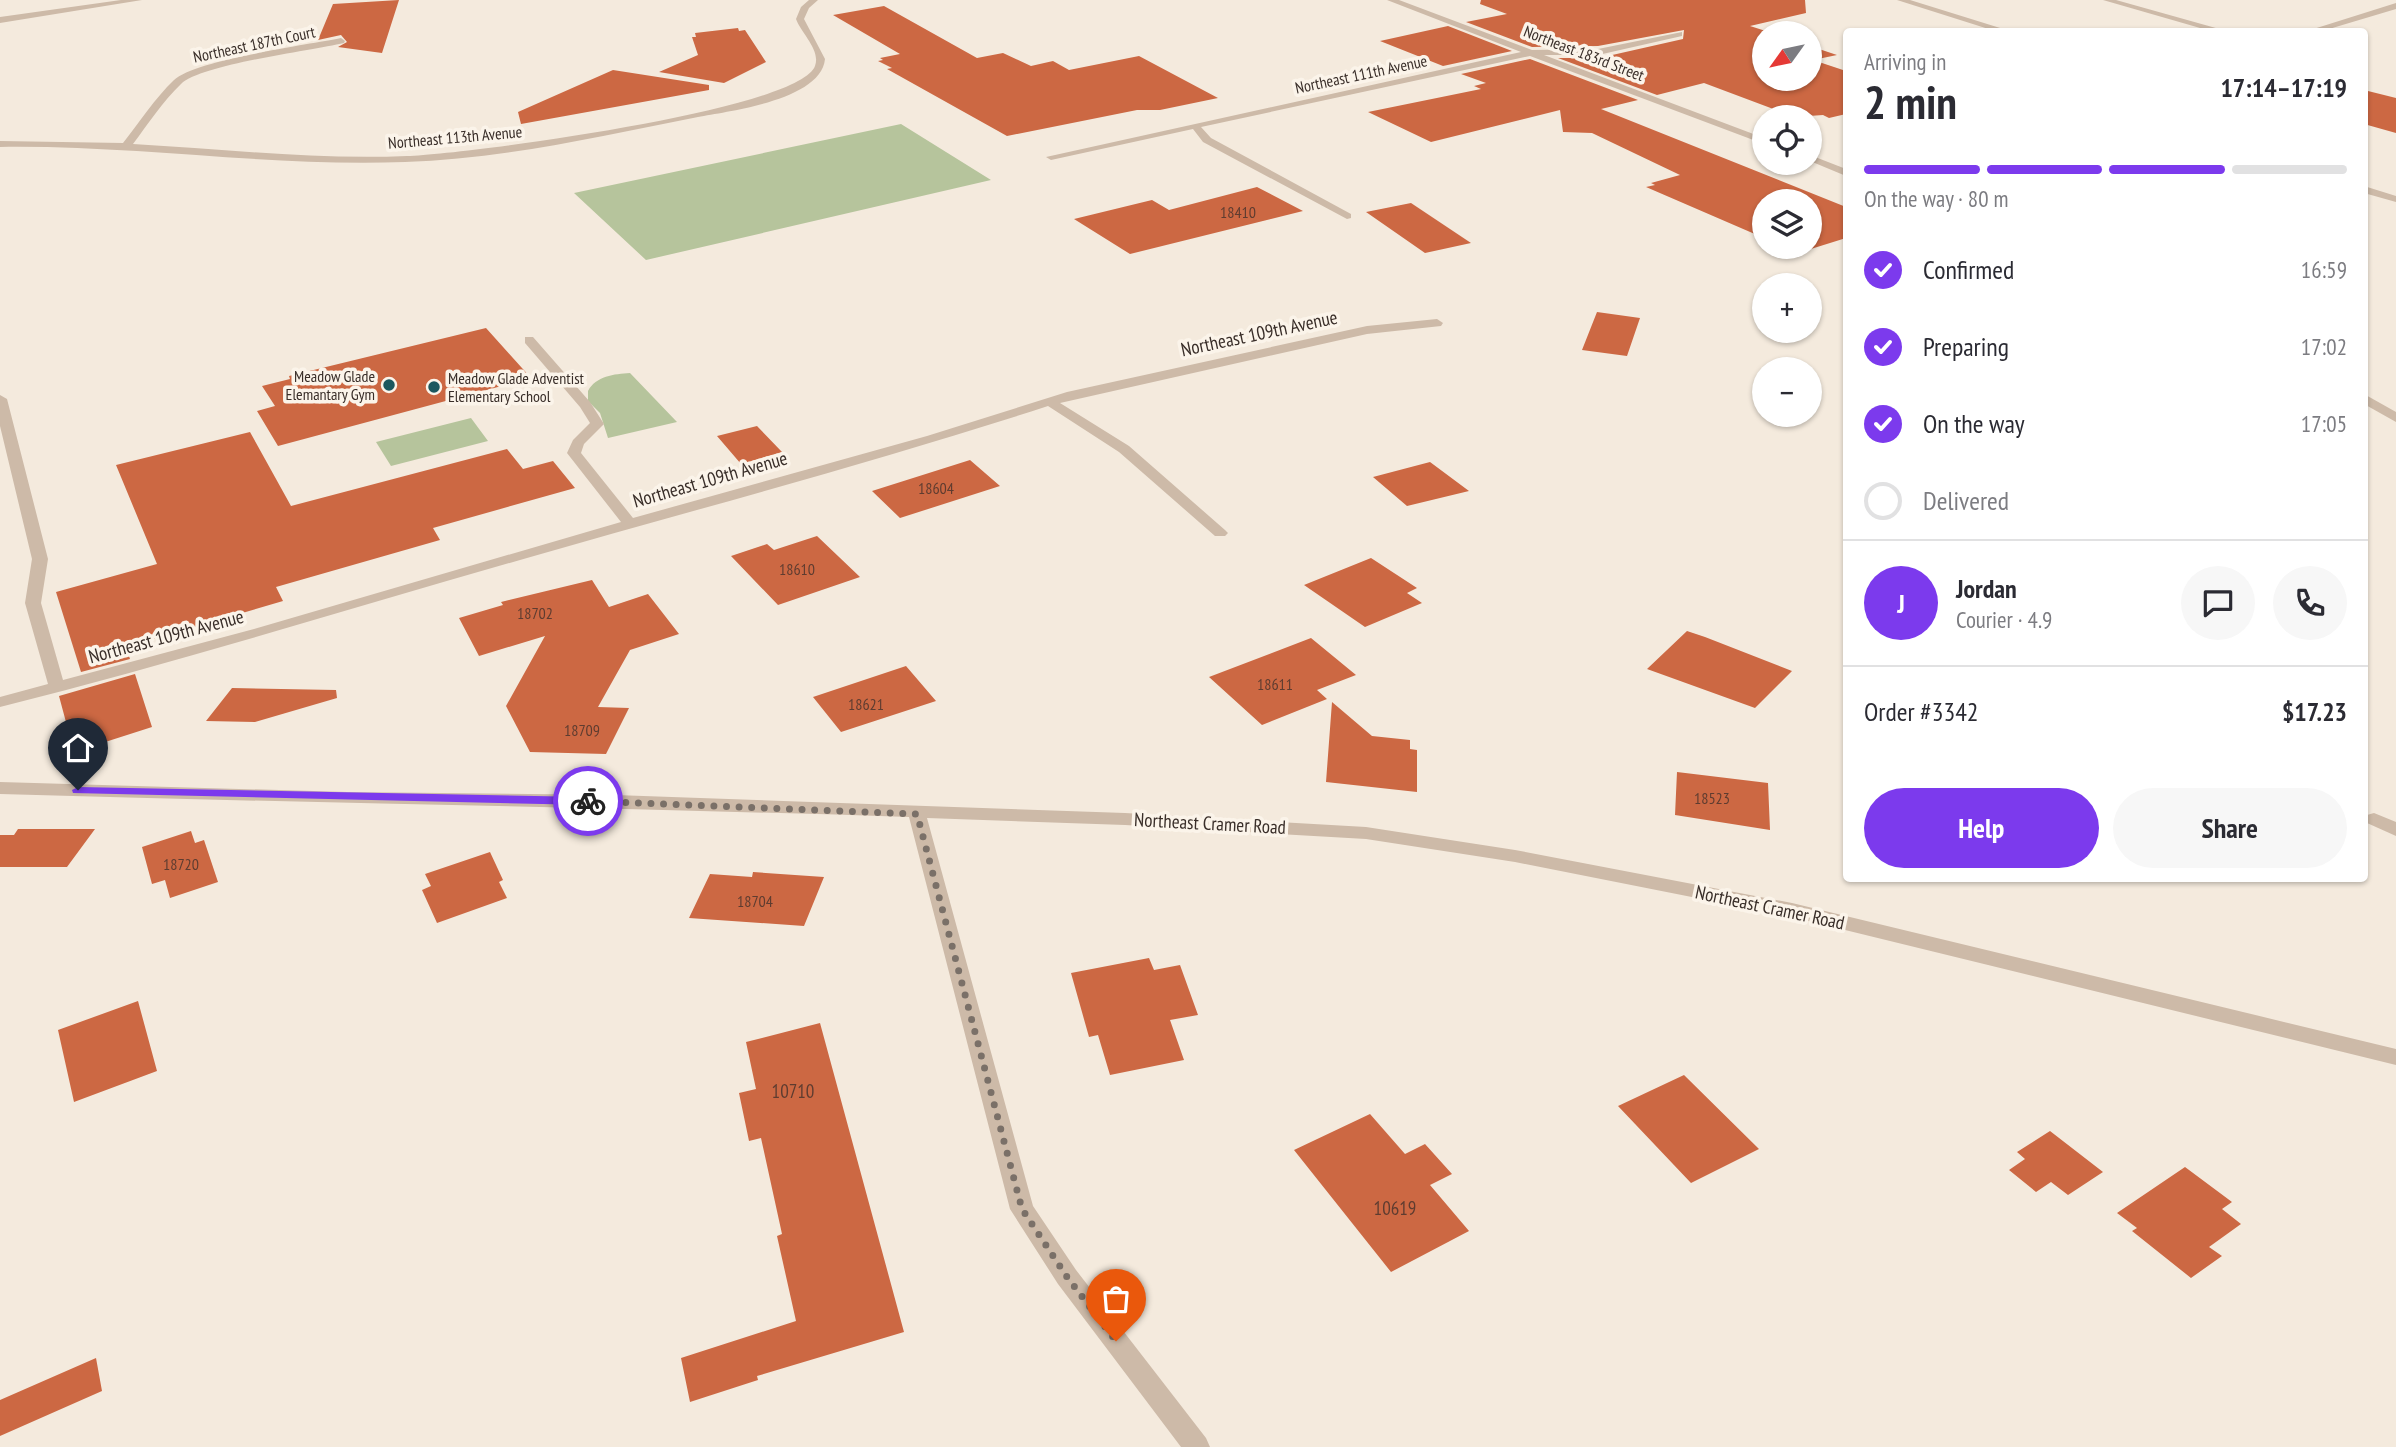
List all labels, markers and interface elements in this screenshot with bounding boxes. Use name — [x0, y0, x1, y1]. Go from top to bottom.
street label: Northeast 187th Court — [191, 21, 317, 67]
street label: Northeast 183rd Street — [1521, 21, 1648, 85]
north arrow — [1752, 21, 1822, 91]
map controls — [1752, 21, 1822, 427]
text: Arriving in — [1864, 47, 1946, 76]
street label: Northeast 111th Avenue — [1293, 50, 1429, 98]
text: 17:14–17:19 — [2220, 71, 2347, 104]
text: 2 min — [1864, 72, 1957, 132]
button: locate — [1752, 105, 1822, 175]
street label: Northeast 113th Avenue — [387, 121, 523, 153]
text: On the way · 80 m — [1864, 184, 2008, 213]
button: layers — [1752, 189, 1822, 259]
house number: 18410 — [1220, 202, 1256, 222]
icon: check — [1864, 251, 1902, 289]
text: Confirmed — [1923, 253, 2014, 286]
text: 16:59 — [2301, 255, 2347, 284]
button: + — [1752, 273, 1822, 343]
street label: Northeast 109th Avenue — [1178, 305, 1340, 361]
icon: check — [1864, 328, 1902, 366]
text: Preparing — [1923, 330, 2009, 363]
text: 17:02 — [2301, 332, 2347, 361]
button: − — [1752, 357, 1822, 427]
place label: Meadow Glade Elemantary Gym — [286, 366, 375, 404]
place label: Meadow Glade Adventist Elementary School — [448, 368, 585, 406]
marker: Meadow Glade Elemantary Gym — [381, 377, 397, 393]
marker: Meadow Glade Adventist Elementary School — [426, 379, 442, 395]
icon: check — [1864, 405, 1902, 443]
text: On the way — [1923, 407, 2025, 440]
text: 17:05 — [2301, 409, 2347, 438]
street label: Northeast 109th Avenue — [630, 445, 790, 513]
house number: 18604 — [918, 478, 954, 498]
text: Delivered — [1923, 484, 2009, 517]
house number: 18610 — [779, 559, 815, 579]
button: chat — [2181, 566, 2255, 640]
button: phone — [2273, 566, 2347, 640]
text: Jordan — [1956, 572, 2017, 605]
text: J — [1897, 587, 1905, 620]
house number: 18702 — [517, 603, 553, 623]
street label: Northeast 109th Avenue — [86, 604, 246, 668]
text: Courier · 4.9 — [1956, 605, 2052, 634]
house number: 18611 — [1257, 674, 1293, 694]
house number: 18621 — [848, 694, 884, 714]
text: Order #3342 — [1864, 695, 1979, 728]
text: $17.23 — [2282, 695, 2347, 728]
pin — [48, 718, 108, 790]
house number: 18709 — [564, 720, 600, 740]
icon: home — [59, 729, 97, 767]
courier — [553, 766, 623, 836]
icon: bike — [569, 782, 607, 820]
house number: 18523 — [1694, 788, 1730, 808]
button: Help — [1864, 788, 2099, 868]
button: Share — [2113, 788, 2347, 868]
street label: Northeast Cramer Road — [1134, 807, 1286, 839]
house number: 18720 — [163, 854, 199, 874]
street label: Northeast Cramer Road — [1693, 879, 1847, 935]
house number: 18704 — [737, 891, 773, 911]
house number: 10710 — [772, 1079, 814, 1103]
house number: 10619 — [1374, 1196, 1416, 1220]
pin — [1086, 1269, 1146, 1341]
icon: bag — [1097, 1280, 1135, 1318]

